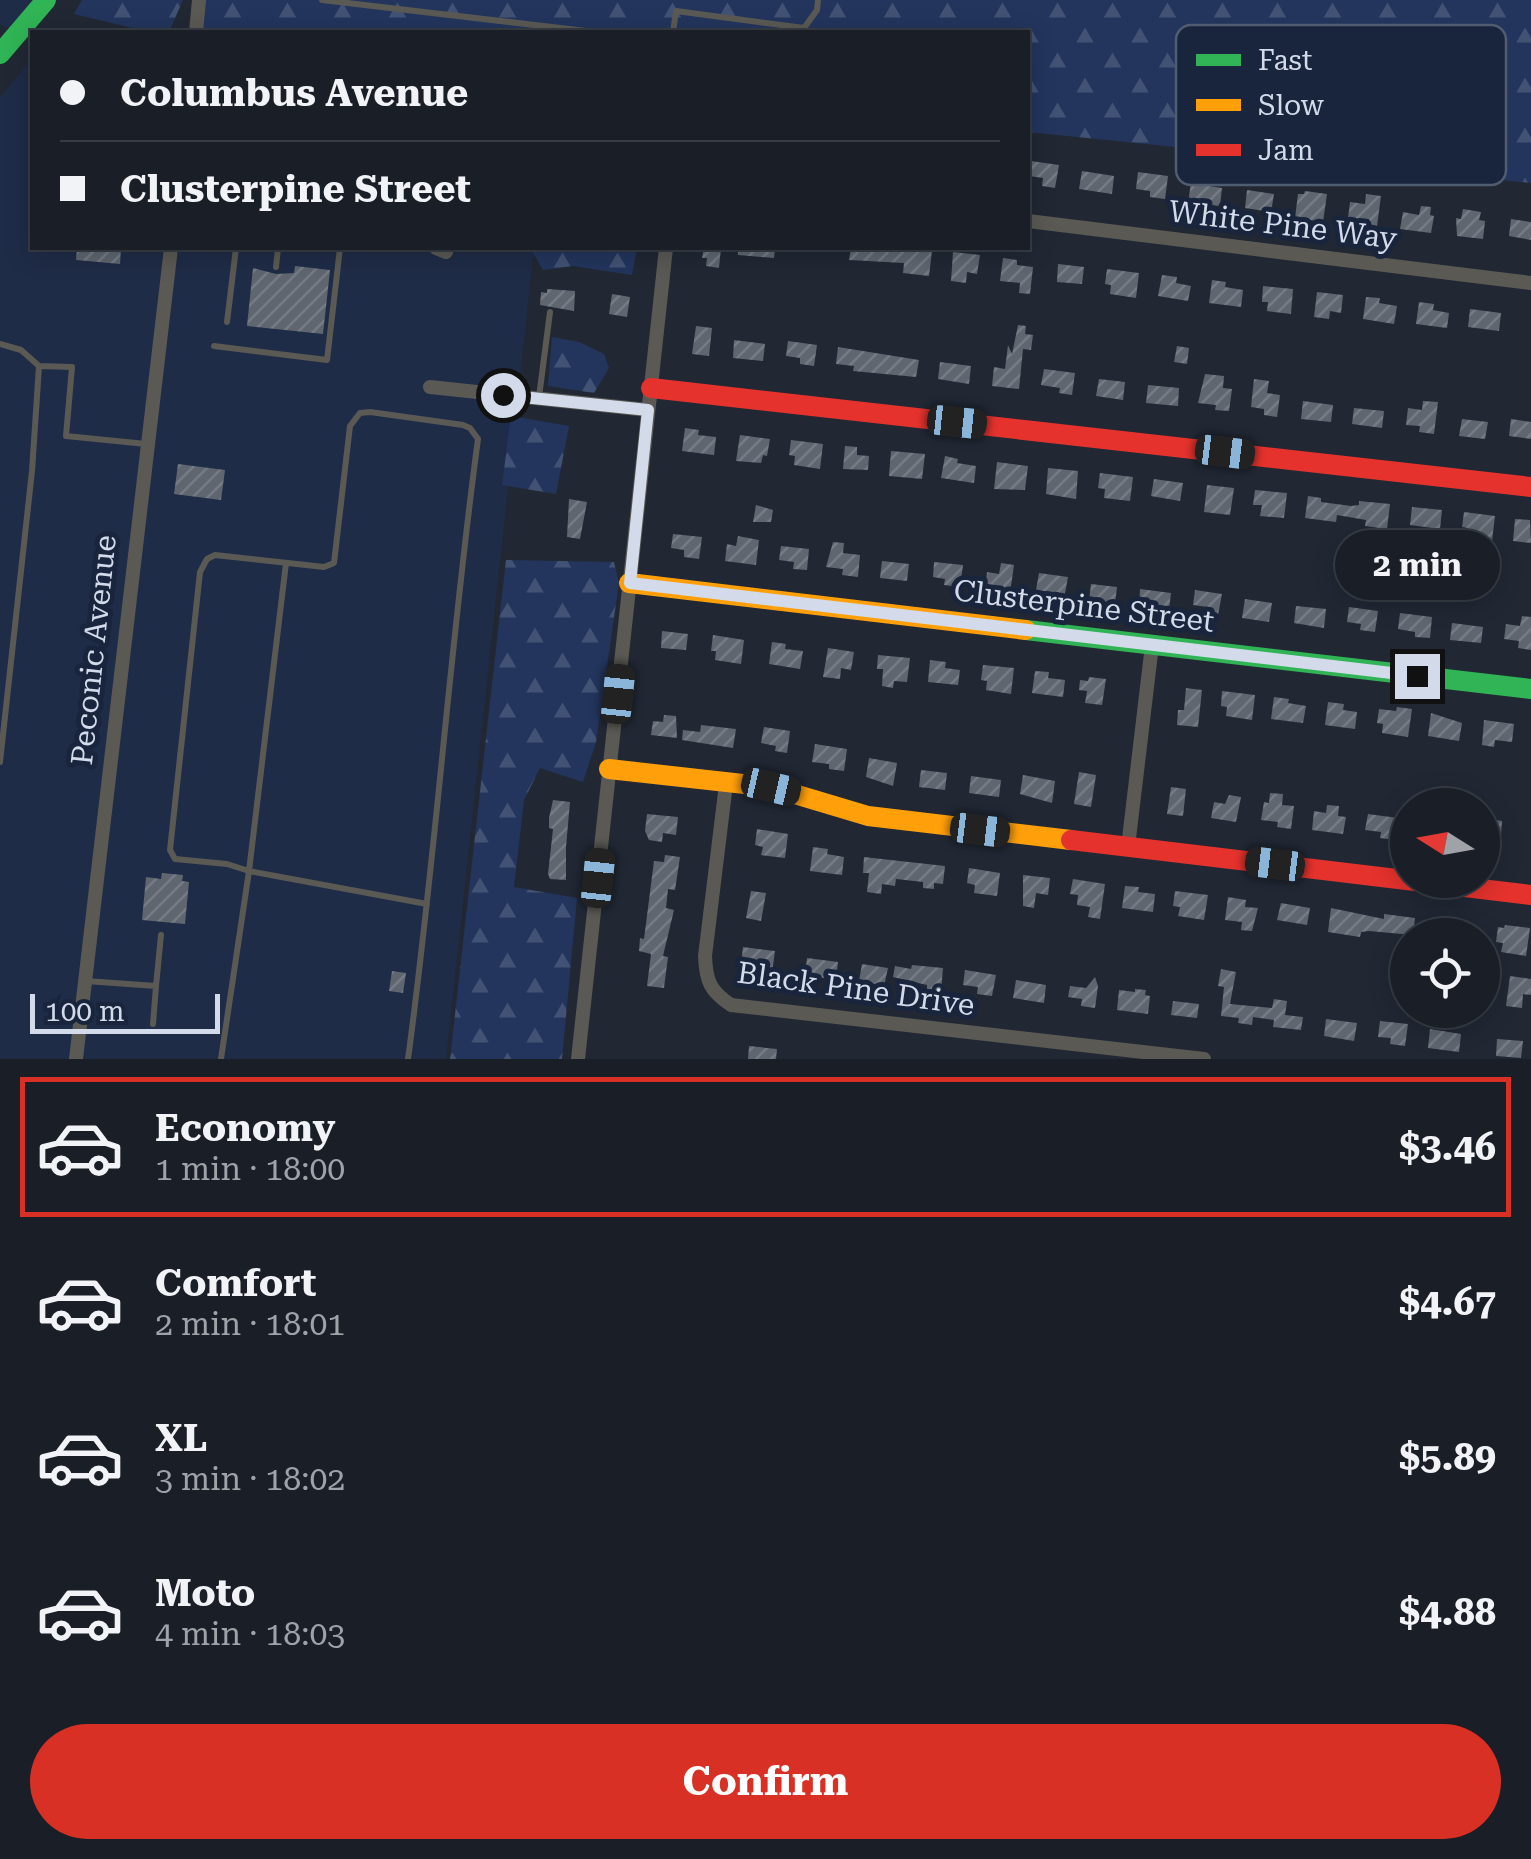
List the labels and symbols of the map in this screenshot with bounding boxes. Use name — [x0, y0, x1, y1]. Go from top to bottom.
legend — [1176, 25, 1506, 185]
text: Fast — [1258, 44, 1312, 77]
text: Slow — [1258, 89, 1325, 122]
text: Jam — [1258, 134, 1314, 167]
street label: White Pine Way — [1167, 193, 1399, 256]
route start — [481, 373, 526, 418]
car — [926, 404, 988, 440]
car — [1193, 433, 1257, 471]
callout: 2 min — [1334, 531, 1500, 601]
street label: Peconic Avenue — [64, 533, 123, 767]
street label: Clusterpine Street — [952, 572, 1216, 639]
route end — [1395, 654, 1440, 699]
car — [600, 663, 636, 725]
car — [738, 766, 804, 808]
north arrow — [1390, 788, 1500, 898]
car — [948, 811, 1012, 849]
car — [1243, 845, 1307, 883]
car — [580, 847, 616, 909]
street label: Black Pine Drive — [735, 955, 977, 1022]
scale bar — [30, 989, 220, 1034]

